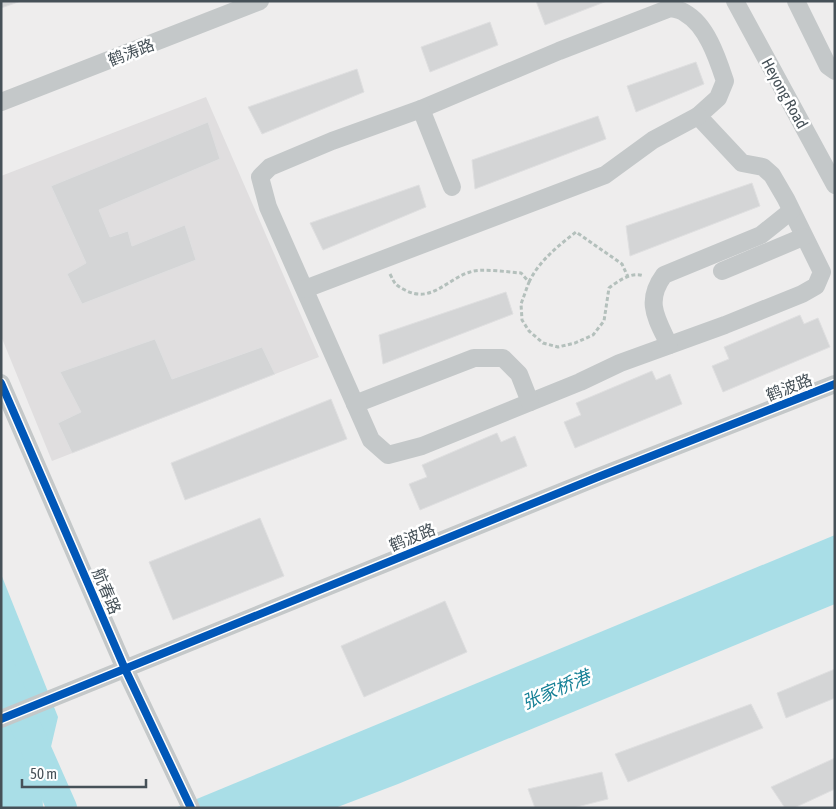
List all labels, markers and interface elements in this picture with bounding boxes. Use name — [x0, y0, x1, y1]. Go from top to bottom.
street label: 鹤涛路 — [105, 35, 157, 69]
street label: Heyong Road — [757, 55, 812, 132]
street label: 鹤波路 — [763, 370, 815, 404]
street label: 鹤波路 — [386, 520, 438, 554]
street label: 航春路 — [89, 565, 125, 617]
water label: 张家桥港 — [519, 665, 596, 713]
scale bar — [22, 756, 146, 788]
text: 50 m — [30, 765, 57, 782]

